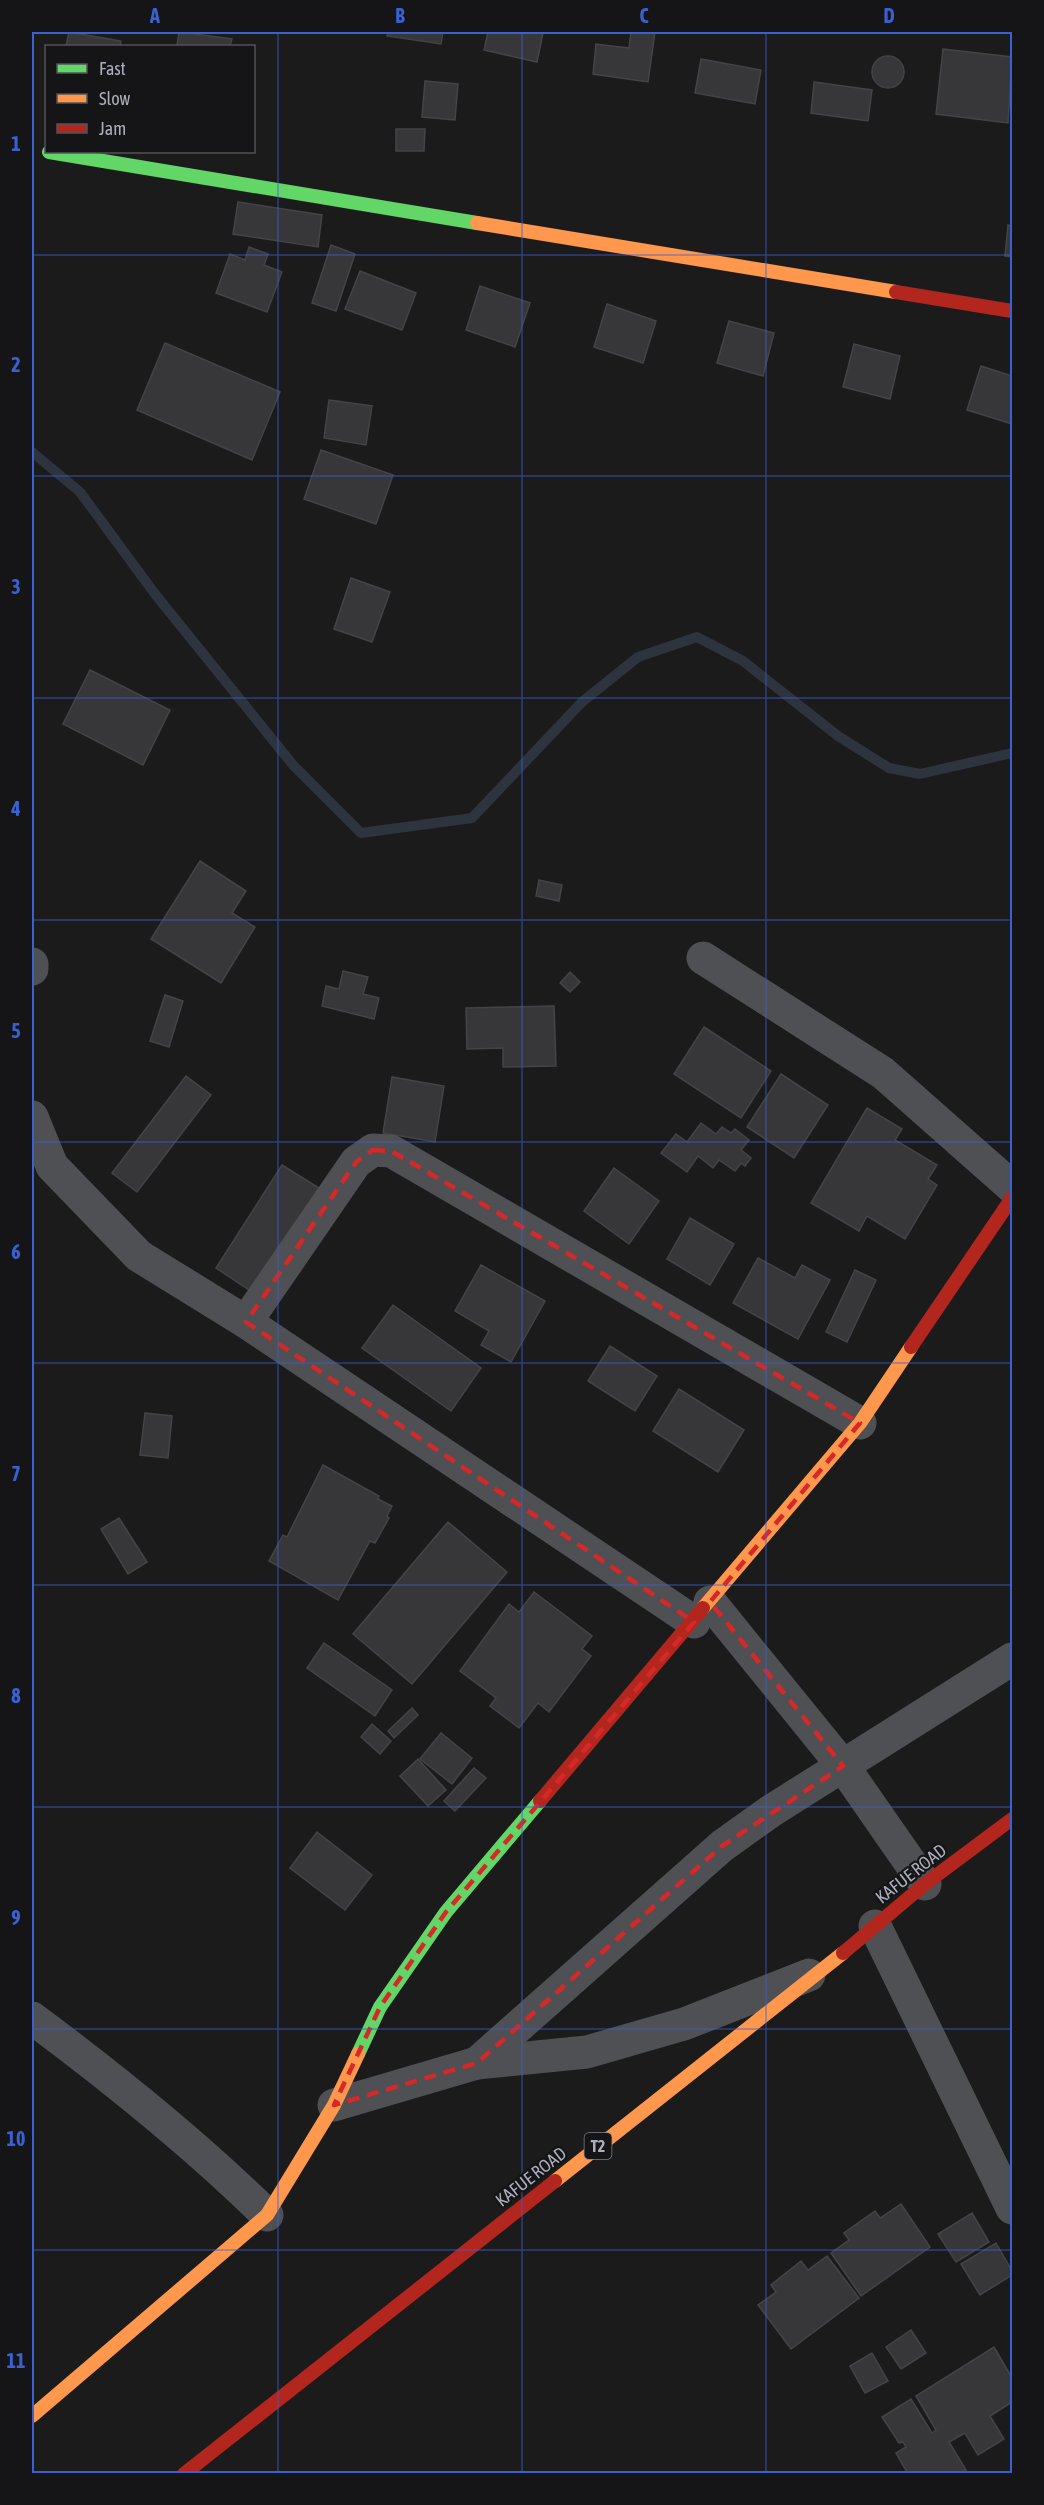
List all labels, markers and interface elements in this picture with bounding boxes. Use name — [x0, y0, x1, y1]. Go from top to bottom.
text: A — [149, 4, 160, 27]
text: B — [395, 4, 405, 27]
text: C — [640, 4, 649, 27]
text: D — [883, 4, 895, 27]
legend — [45, 45, 255, 153]
text: Fast — [99, 58, 126, 79]
text: Slow — [99, 88, 130, 109]
text: Jam — [99, 118, 126, 139]
text: 1 — [11, 132, 21, 155]
text: 2 — [11, 353, 21, 376]
text: 3 — [11, 575, 21, 598]
text: 4 — [10, 797, 21, 820]
text: 5 — [11, 1019, 21, 1042]
text: 6 — [11, 1240, 21, 1263]
text: 7 — [11, 1462, 21, 1485]
text: 8 — [11, 1684, 21, 1707]
street label: KAFUE ROAD — [871, 1840, 950, 1908]
text: 9 — [11, 1906, 21, 1929]
text: 10 — [7, 2127, 25, 2150]
road number: T2 — [584, 2133, 612, 2159]
street label: KAFUE ROAD — [491, 2143, 570, 2211]
text: 11 — [7, 2349, 25, 2372]

